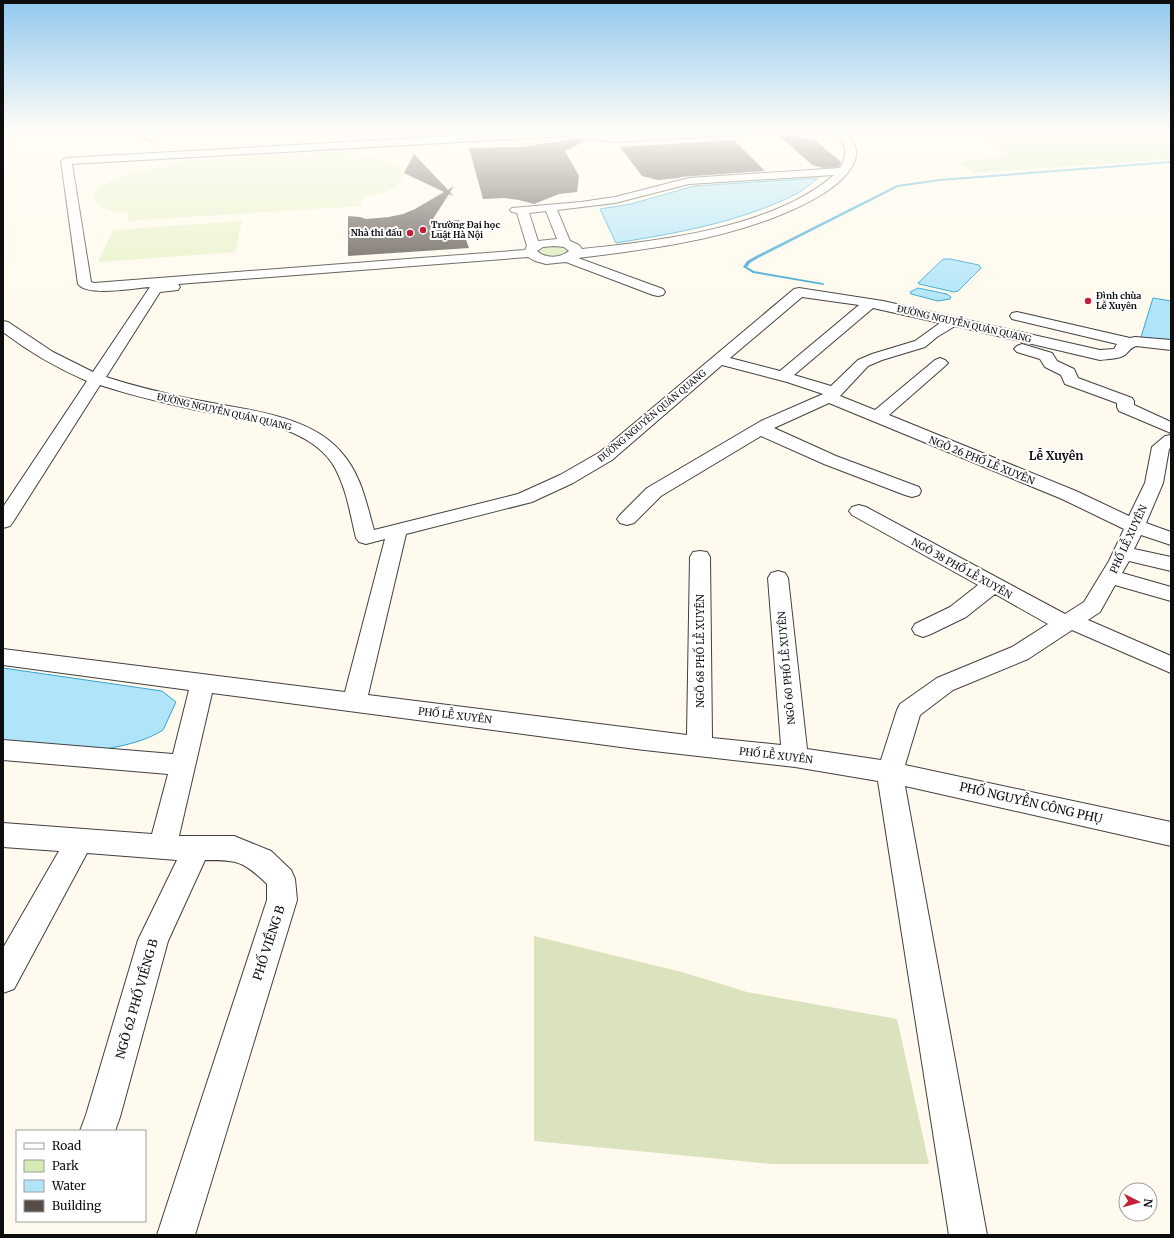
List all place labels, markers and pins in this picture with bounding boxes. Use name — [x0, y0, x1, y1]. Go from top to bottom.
place label: Trường Đại học Luật Hà Nội — [431, 219, 500, 240]
marker: Trường Đại học Luật Hà Nội — [418, 225, 428, 235]
place label: Nhà thi đấu — [351, 227, 402, 238]
marker: Nhà thi đấu — [405, 228, 415, 238]
place label: Đình chùa Lễ Xuyên — [1096, 290, 1141, 311]
marker: Đình chùa Lễ Xuyên — [1083, 296, 1093, 306]

